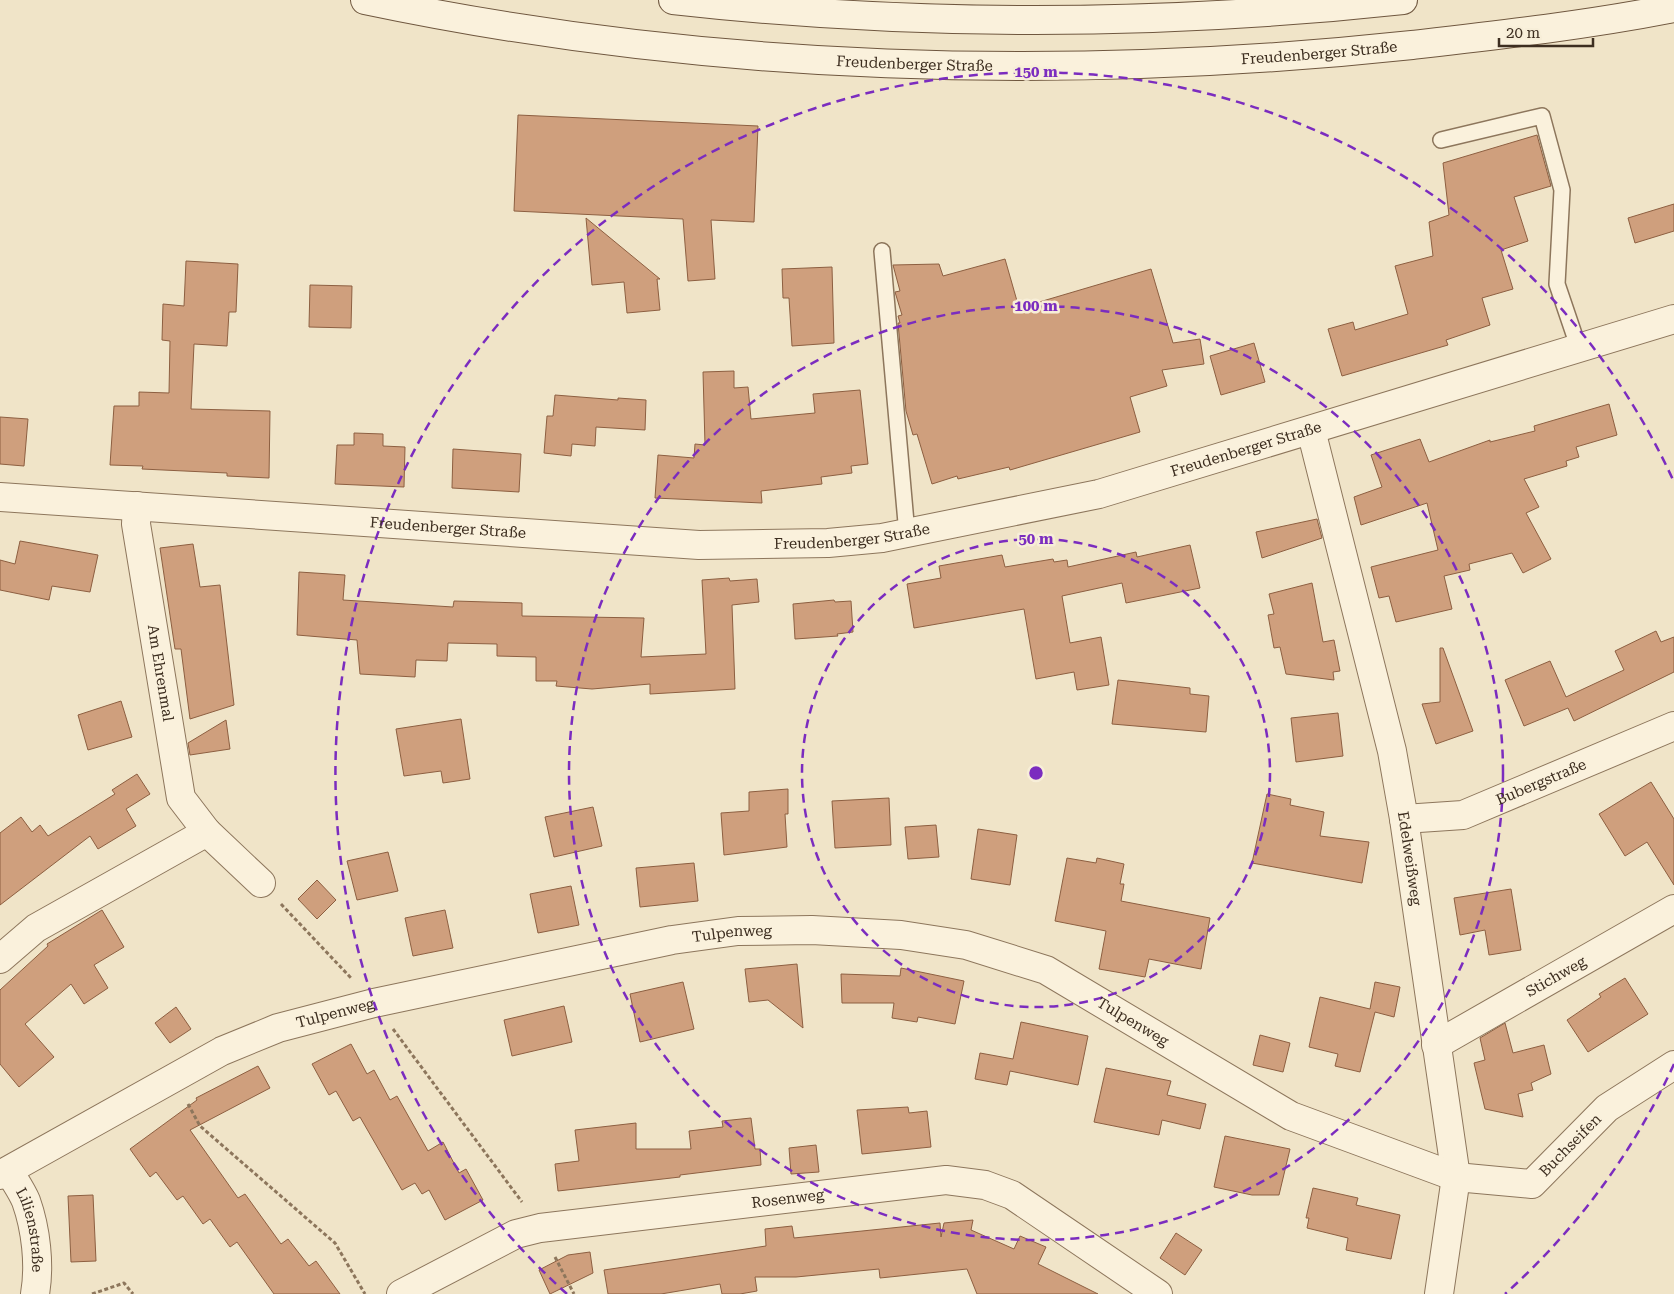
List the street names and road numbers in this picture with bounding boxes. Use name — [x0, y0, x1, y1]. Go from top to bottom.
street label: Freudenberger Straße — [1240, 38, 1398, 68]
street label: Freudenberger Straße — [836, 52, 993, 75]
street label: Freudenberger Straße — [1168, 418, 1324, 481]
street label: Freudenberger Straße — [369, 513, 527, 542]
street label: Freudenberger Straße — [774, 520, 931, 553]
street label: Am Ehrenmal — [144, 623, 177, 723]
street label: Bubergstraße — [1493, 755, 1589, 809]
street label: Edelweißweg — [1394, 810, 1426, 907]
street label: Tulpenweg — [691, 922, 773, 946]
street label: Stichweg — [1523, 952, 1590, 1001]
street label: Tulpenweg — [1094, 993, 1172, 1050]
street label: Tulpenweg — [294, 994, 377, 1032]
street label: Buchseifen — [1535, 1110, 1606, 1180]
street label: Lilienstraße — [12, 1185, 46, 1272]
street label: Rosenweg — [750, 1185, 826, 1212]

